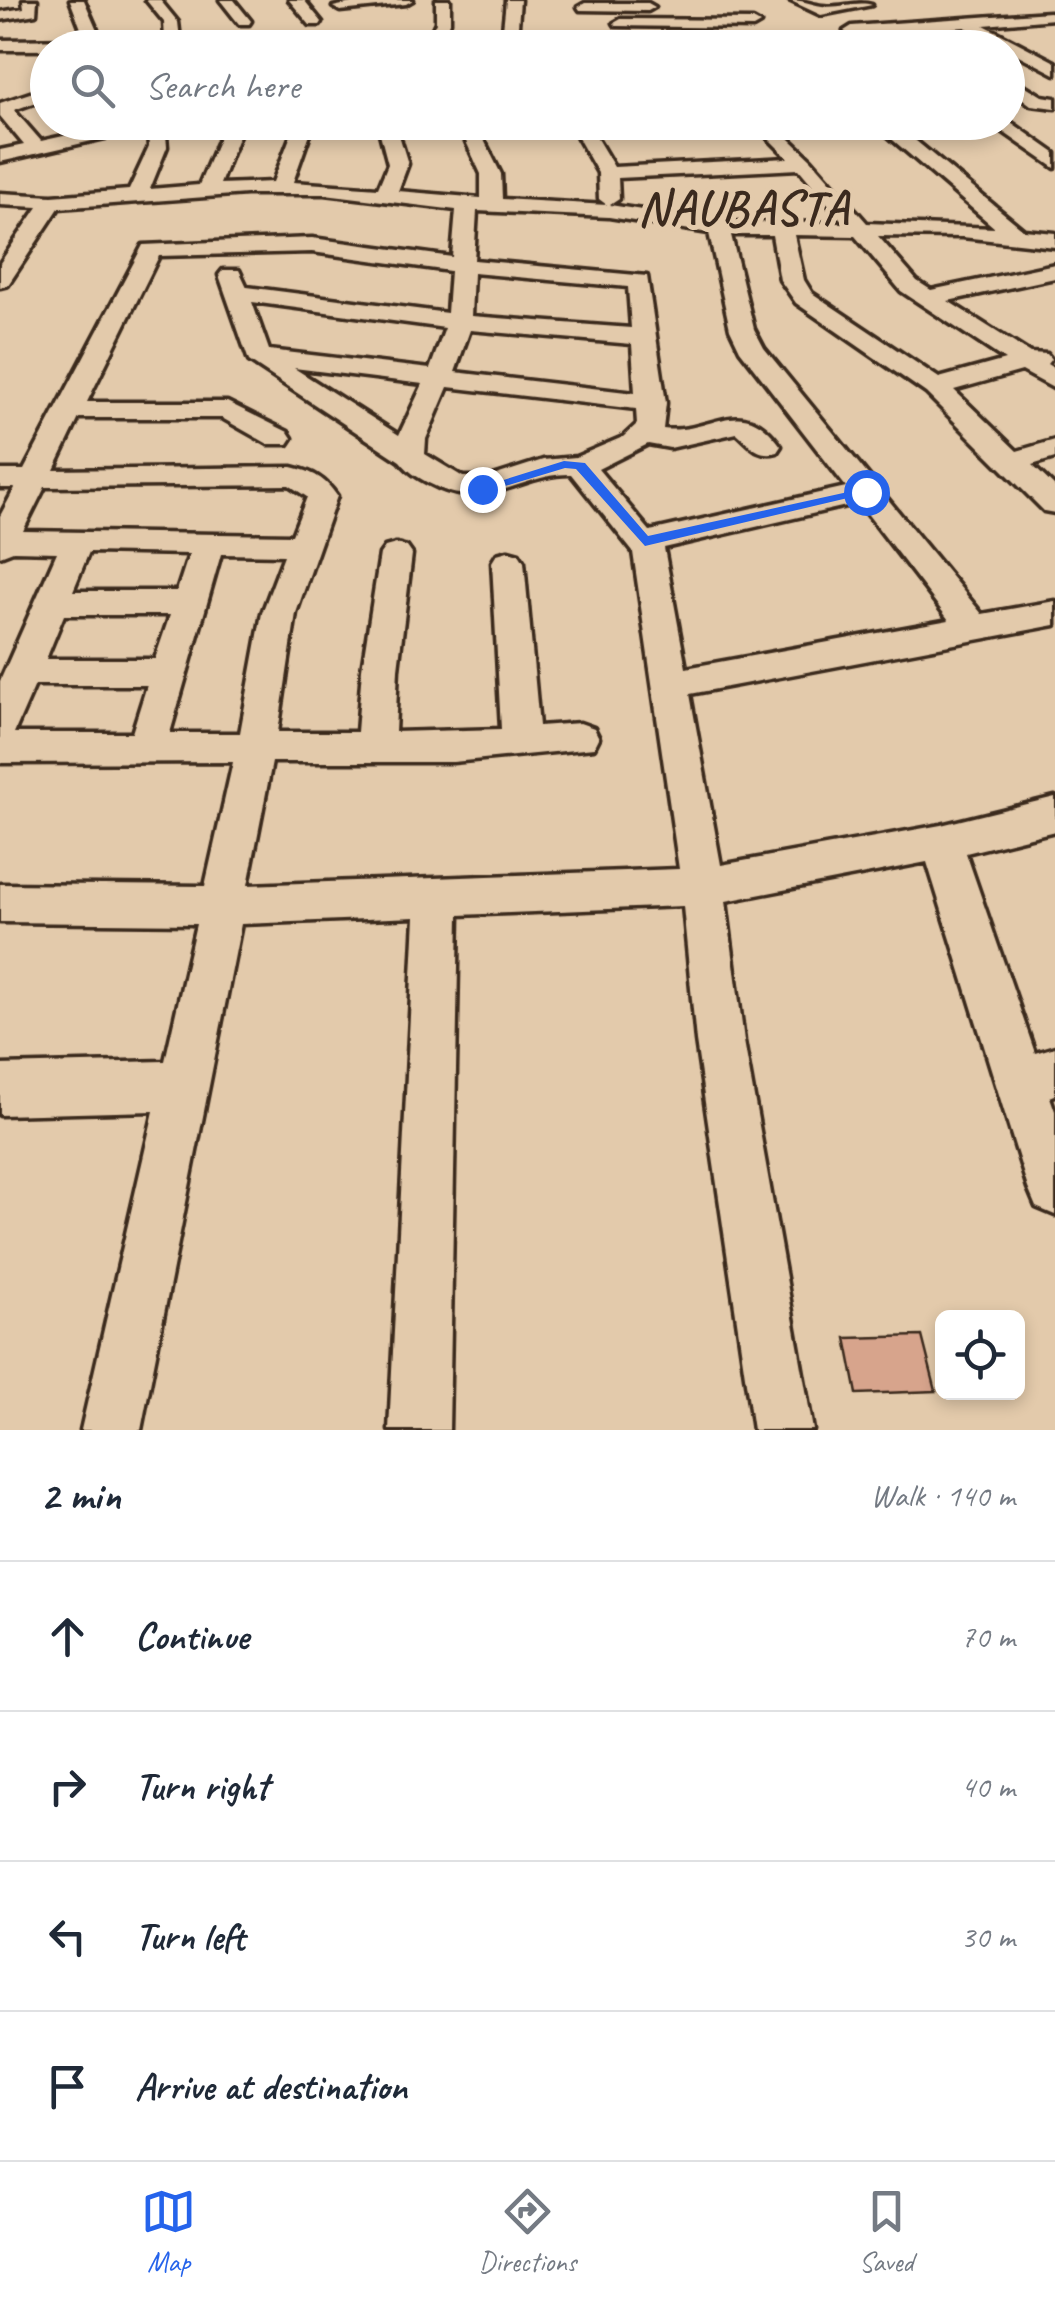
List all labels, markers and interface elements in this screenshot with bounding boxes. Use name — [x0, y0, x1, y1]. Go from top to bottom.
search box — [30, 30, 1025, 140]
icon: search — [65, 58, 120, 113]
text: Search here — [145, 62, 300, 109]
district label: NAUBASTA — [638, 178, 851, 238]
route end — [460, 467, 506, 513]
route start — [844, 470, 890, 516]
map controls — [935, 1310, 1025, 1400]
button: locate — [935, 1310, 1025, 1400]
text: 2 min — [40, 1469, 120, 1522]
text: Walk · 140 m — [871, 1475, 1015, 1516]
icon: ahead — [40, 1609, 95, 1664]
text: Continue — [135, 1613, 249, 1660]
text: 70 m — [961, 1616, 1015, 1657]
icon: right — [40, 1759, 95, 1814]
text: Turn right — [135, 1763, 269, 1810]
text: 40 m — [961, 1766, 1015, 1807]
icon: left — [40, 1909, 95, 1964]
text: Turn left — [135, 1913, 245, 1960]
text: 30 m — [961, 1916, 1015, 1957]
icon: arrive — [40, 2059, 95, 2114]
text: Arrive at destination — [135, 2063, 407, 2110]
tab: Map — [141, 2184, 196, 2279]
tab: Directions — [479, 2184, 576, 2279]
tab: Saved — [859, 2184, 914, 2279]

